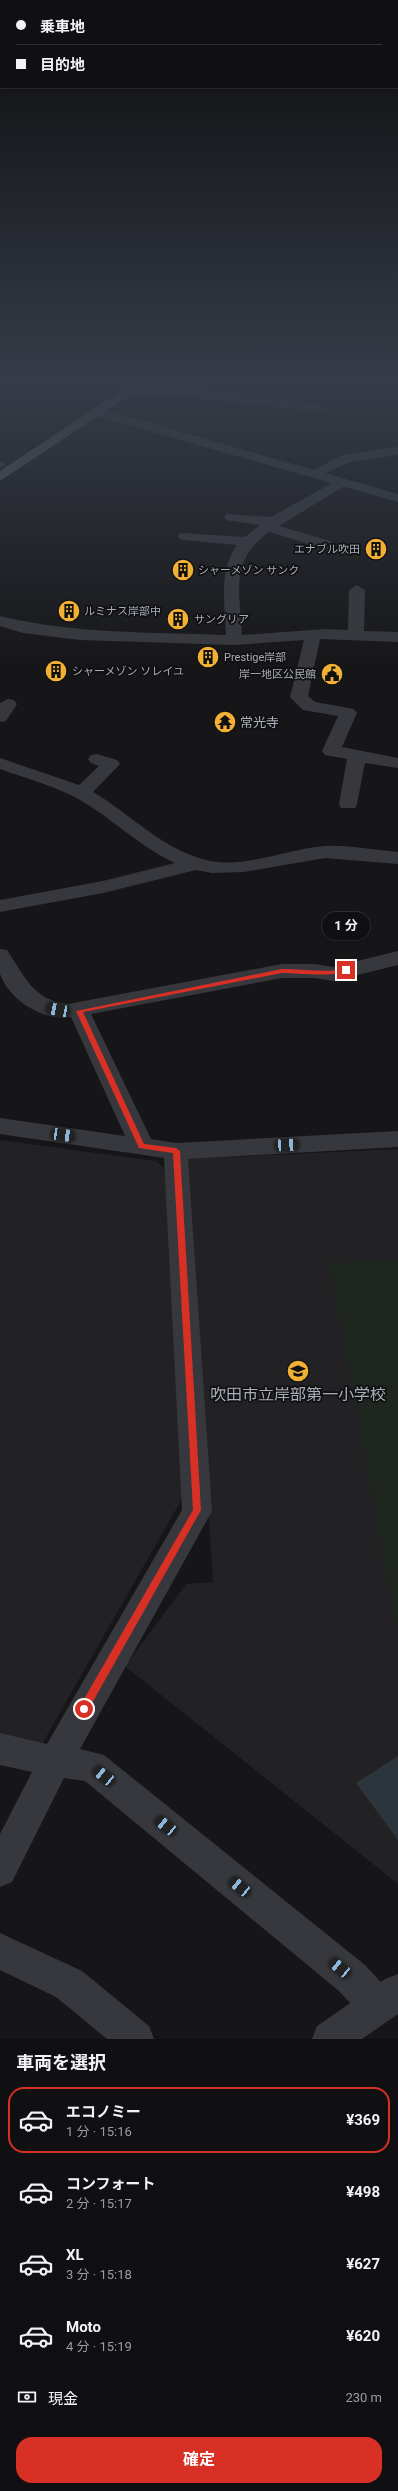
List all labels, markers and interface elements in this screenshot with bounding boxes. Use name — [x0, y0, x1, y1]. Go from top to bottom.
text: 乗車地 — [40, 18, 85, 36]
text: 目的地 — [40, 56, 85, 74]
building icon: エナブル吹田 — [363, 536, 389, 562]
place label: エナブル吹田 — [294, 543, 360, 556]
building icon: シャーメゾン サンク — [170, 557, 196, 583]
place label: シャーメゾン サンク — [198, 564, 299, 577]
building icon: ルミナス岸部中 — [56, 598, 82, 624]
place label: ルミナス岸部中 — [84, 605, 161, 618]
building icon: サングリア — [165, 606, 191, 632]
place label: サングリア — [194, 613, 249, 626]
building icon: Prestige岸部 — [195, 644, 221, 670]
place label: Prestige岸部 — [224, 651, 286, 664]
building icon: シャーメゾン ソレイユ — [43, 658, 69, 684]
public building icon: 岸一地区公民館 — [319, 661, 345, 687]
place label: シャーメゾン ソレイユ — [72, 665, 184, 678]
place label: 岸一地区公民館 — [239, 668, 316, 681]
temple icon: 常光寺 — [212, 709, 238, 735]
place label: 常光寺 — [240, 715, 279, 730]
callout: 1 分 — [322, 912, 370, 940]
text: 1 分 — [334, 918, 358, 933]
route end — [337, 961, 355, 979]
car — [45, 1002, 71, 1018]
car — [50, 1127, 76, 1143]
car — [275, 1138, 299, 1152]
school or university icon: 吹田市立岸部第一小学校 — [285, 1358, 311, 1384]
place label: 吹田市立岸部第一小学校 — [210, 1385, 386, 1404]
route start — [75, 1700, 93, 1718]
car — [91, 1764, 117, 1788]
car — [153, 1814, 179, 1838]
car — [227, 1875, 253, 1899]
car — [327, 1956, 353, 1980]
text: 車両を選択 — [16, 2052, 106, 2073]
icon: car — [18, 2102, 54, 2138]
text: エコノミー — [66, 2103, 141, 2121]
text: ¥369 — [346, 2111, 380, 2129]
text: 1 分 · 15:16 — [66, 2124, 132, 2139]
icon: car — [18, 2174, 54, 2210]
text: コンフォート — [66, 2175, 156, 2193]
text: ¥498 — [346, 2183, 380, 2201]
text: 2 分 · 15:17 — [66, 2196, 132, 2211]
icon: car — [18, 2246, 54, 2282]
text: XL — [66, 2246, 84, 2264]
text: ¥627 — [346, 2255, 380, 2273]
text: 3 分 · 15:18 — [66, 2267, 132, 2282]
icon: car — [18, 2318, 54, 2354]
text: Moto — [66, 2318, 101, 2336]
text: ¥620 — [346, 2327, 380, 2345]
text: 4 分 · 15:19 — [66, 2339, 132, 2354]
icon: cash — [16, 2386, 38, 2408]
text: 現金 — [48, 2390, 78, 2408]
text: 230 m — [345, 2390, 382, 2405]
button: 確定 — [16, 2437, 382, 2483]

